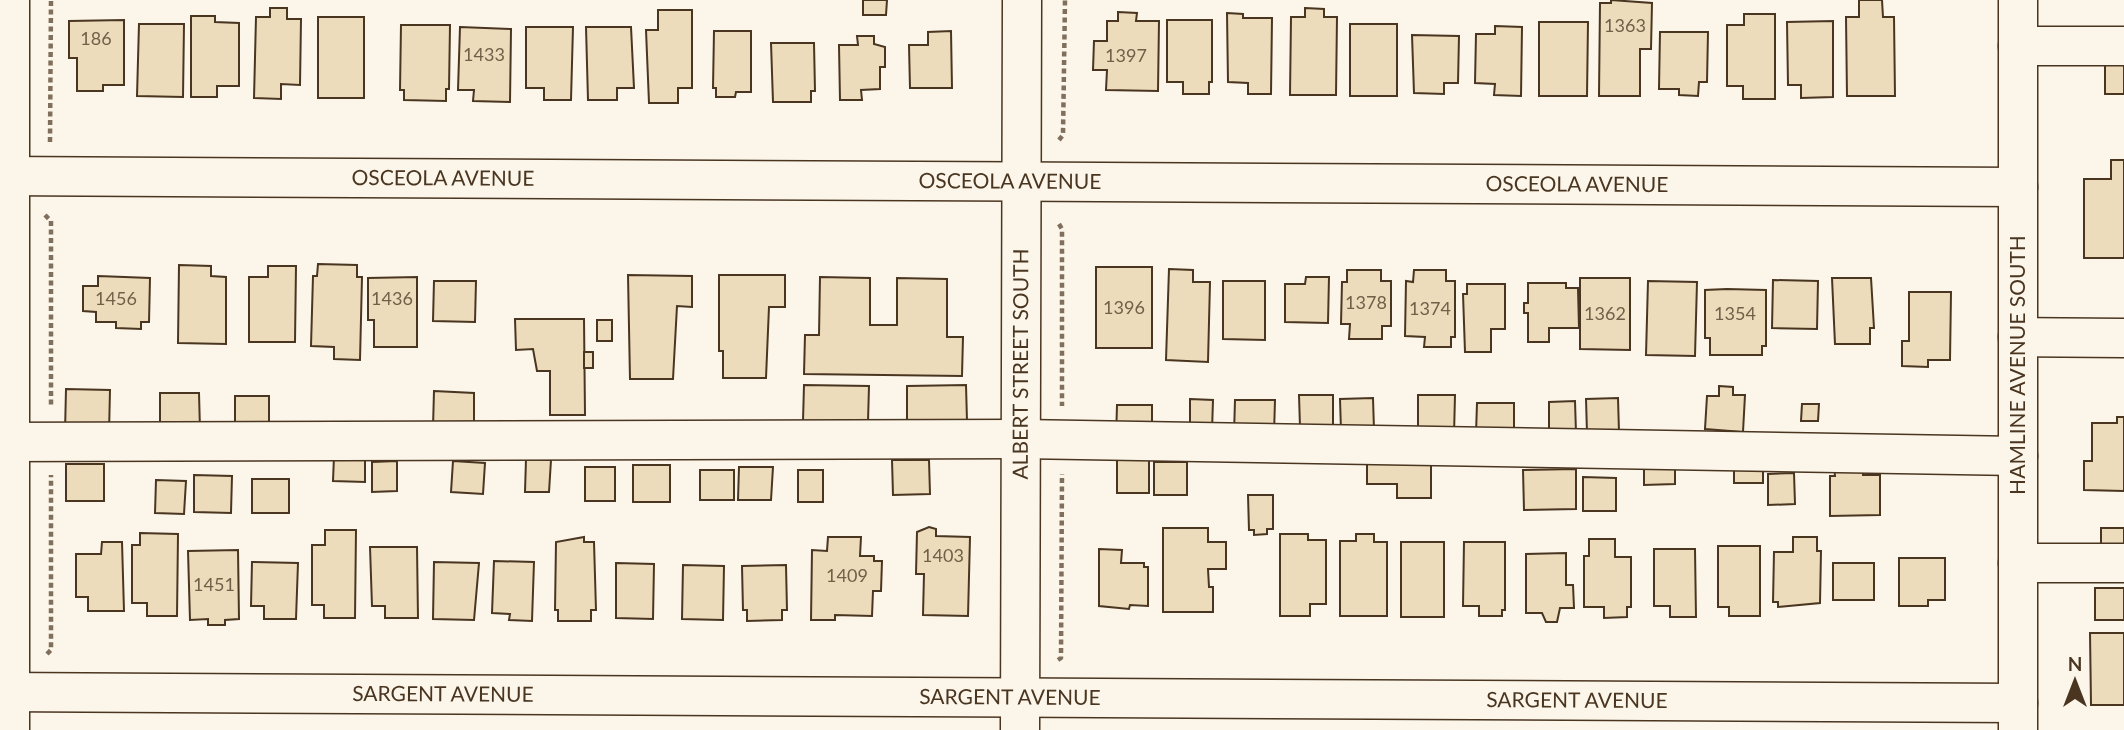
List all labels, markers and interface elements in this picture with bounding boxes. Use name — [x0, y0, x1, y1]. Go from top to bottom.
house number: 1363 — [1604, 14, 1646, 36]
house number: 186 — [80, 27, 112, 49]
house number: 1433 — [463, 43, 505, 65]
house number: 1397 — [1105, 44, 1147, 66]
street label: OSCEOLA AVENUE — [351, 164, 535, 190]
street label: OSCEOLA AVENUE — [918, 167, 1102, 193]
street label: OSCEOLA AVENUE — [1485, 170, 1669, 196]
street label: HAMLINE AVENUE SOUTH — [2004, 235, 2029, 495]
street label: ALBERT STREET SOUTH — [1007, 248, 1032, 480]
house number: 1456 — [95, 287, 137, 309]
house number: 1436 — [371, 287, 413, 309]
house number: 1378 — [1345, 291, 1387, 313]
house number: 1396 — [1103, 296, 1145, 318]
house number: 1374 — [1409, 297, 1451, 319]
house number: 1362 — [1584, 302, 1626, 324]
house number: 1354 — [1714, 302, 1756, 324]
house number: 1403 — [922, 544, 964, 566]
house number: 1409 — [826, 564, 868, 586]
house number: 1451 — [193, 573, 235, 595]
north arrow — [2040, 646, 2110, 716]
text: N — [2068, 652, 2082, 675]
street label: SARGENT AVENUE — [352, 680, 534, 706]
street label: SARGENT AVENUE — [919, 683, 1101, 709]
street label: SARGENT AVENUE — [1486, 686, 1668, 712]

